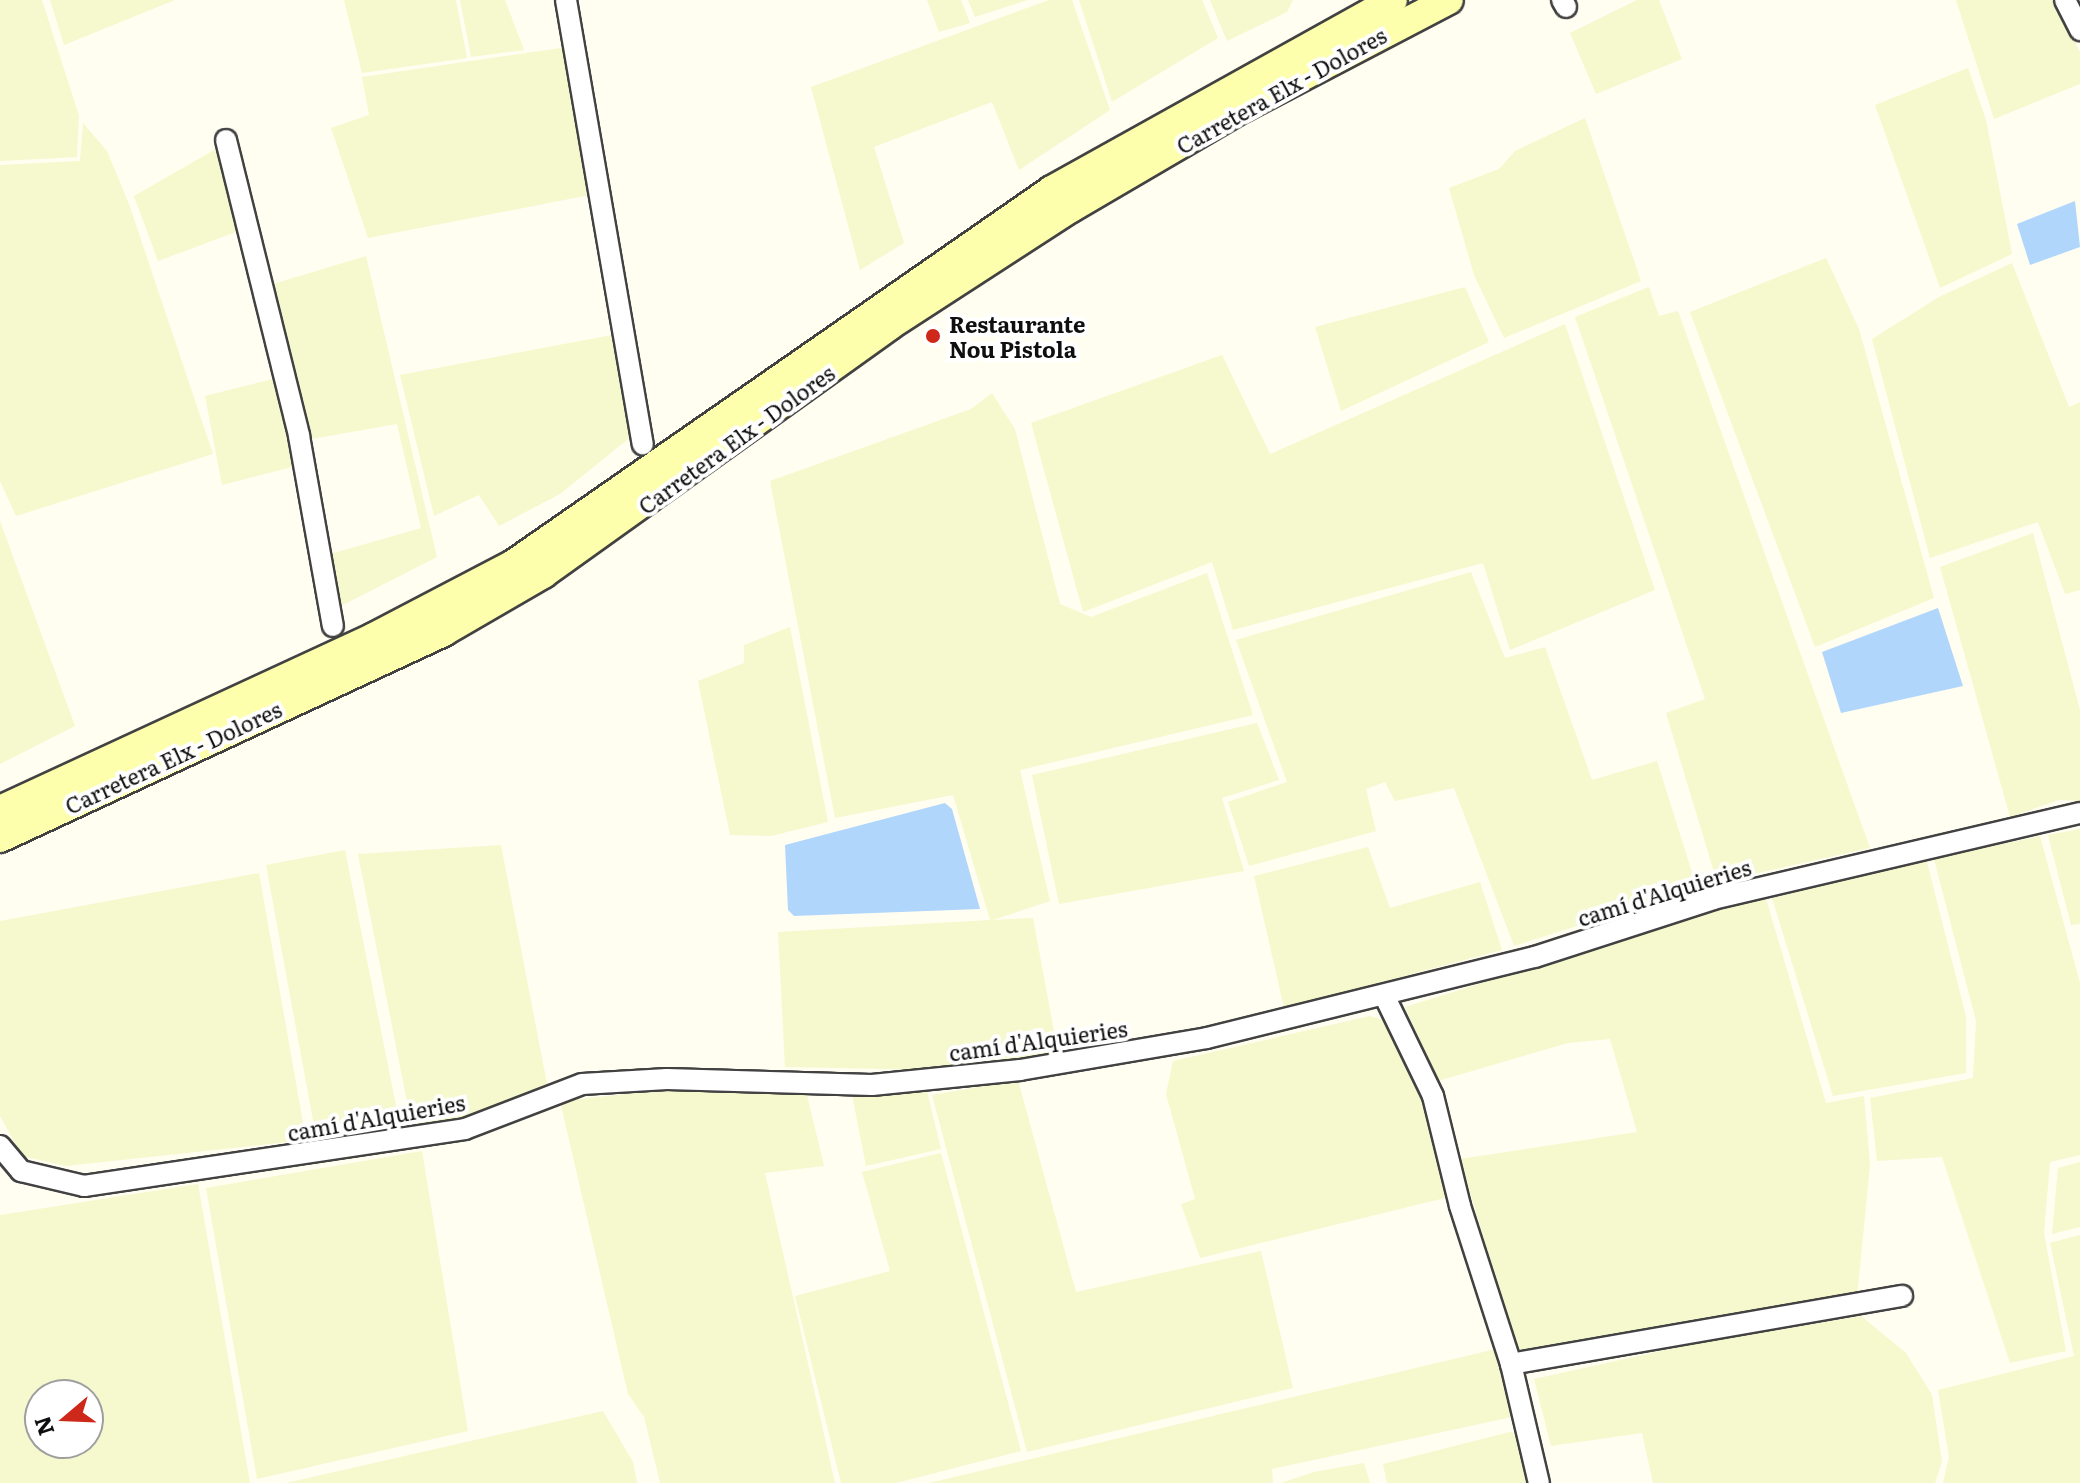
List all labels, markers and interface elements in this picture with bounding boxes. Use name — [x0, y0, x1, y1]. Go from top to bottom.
street label: Carretera Elx - Dolores — [1171, 21, 1391, 159]
place label: Restaurante Nou Pistola — [949, 310, 1085, 362]
marker: Restaurante Nou Pistola — [924, 327, 942, 345]
street label: Carretera Elx - Dolores — [633, 359, 839, 519]
street label: Carretera Elx - Dolores — [61, 695, 285, 819]
street label: camí d'Alquieries — [1574, 853, 1754, 931]
street label: camí d'Alquieries — [947, 1014, 1129, 1066]
street label: camí d'Alquieries — [285, 1088, 467, 1146]
north arrow — [24, 1379, 104, 1459]
text: N — [24, 1412, 61, 1440]

